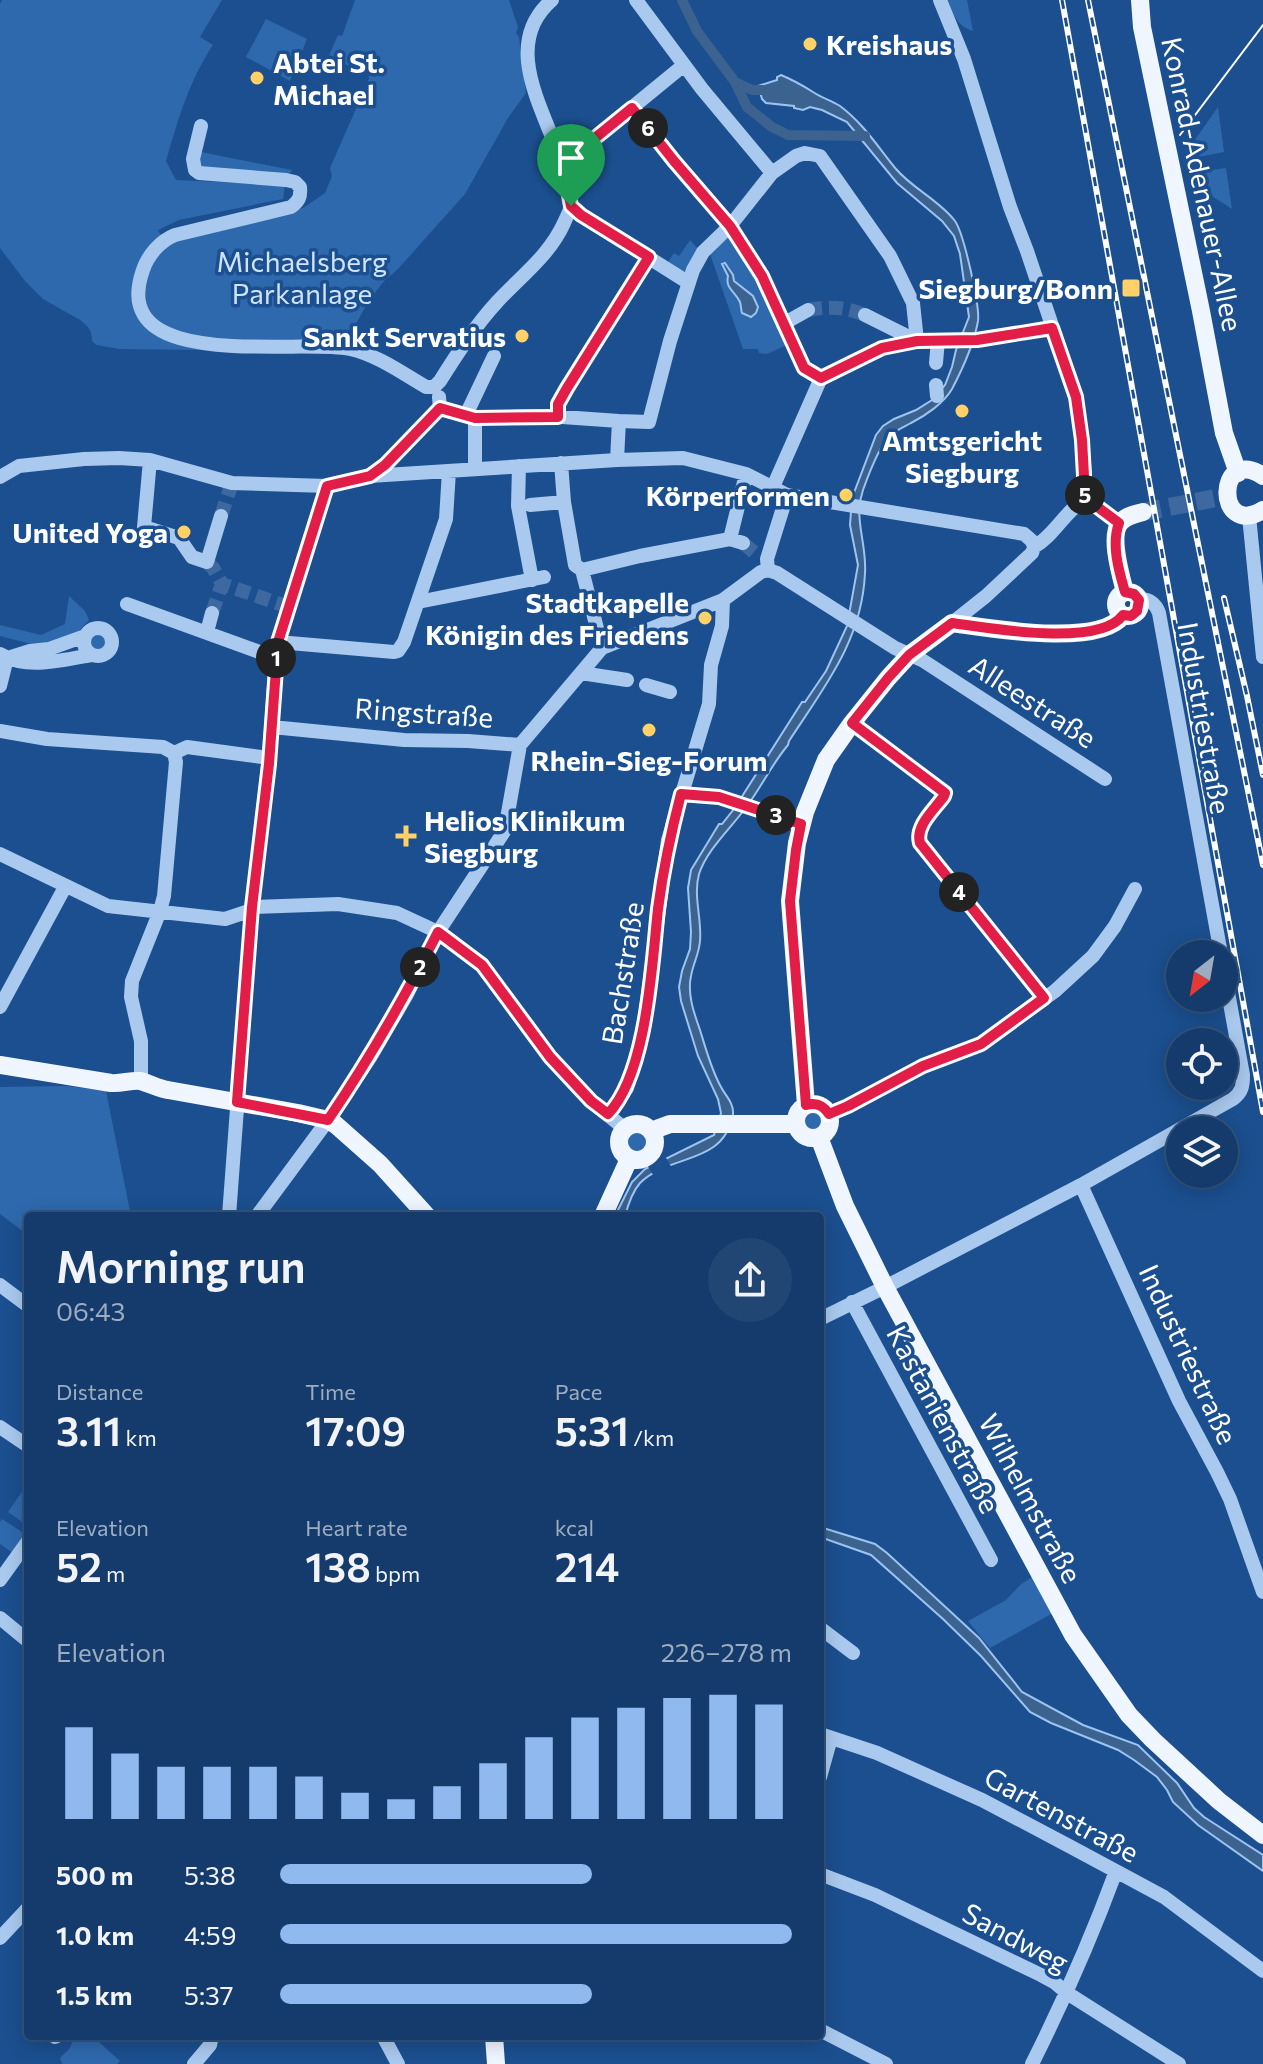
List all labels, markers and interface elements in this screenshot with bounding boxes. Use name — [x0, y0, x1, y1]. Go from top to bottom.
place label: Kreishaus — [826, 27, 952, 61]
street label: Konrad-Adenauer-Allee — [1155, 34, 1251, 334]
marker: Kreishaus — [801, 35, 819, 53]
place label: Abtei St. Michael — [273, 45, 385, 111]
marker: Abtei St. Michael — [248, 69, 266, 87]
pin: 6 — [628, 108, 668, 148]
text: 6 — [641, 114, 655, 141]
pin — [537, 124, 605, 206]
icon: arrive — [549, 136, 593, 180]
park label: Michaelsberg Parkanlage — [217, 244, 387, 310]
place label: Siegburg/Bonn — [918, 271, 1113, 305]
marker: Siegburg/Bonn — [1120, 277, 1142, 299]
place label: Sankt Servatius — [304, 319, 506, 353]
marker: Sankt Servatius — [513, 327, 531, 345]
marker: Amtsgericht Siegburg — [953, 402, 971, 420]
place label: Amtsgericht Siegburg — [882, 423, 1042, 489]
pin: 5 — [1065, 475, 1105, 515]
place label: Körperformen — [646, 478, 830, 512]
text: 5 — [1079, 481, 1091, 508]
marker: Körperformen — [837, 486, 855, 504]
place label: United Yoga — [12, 515, 168, 549]
marker: United Yoga — [175, 523, 193, 541]
place label: Stadtkapelle Königin des Friedens — [425, 585, 689, 651]
marker: Stadtkapelle Königin des Friedens — [696, 609, 714, 627]
street label: Industriestraße — [1171, 619, 1239, 817]
pin: 1 — [256, 638, 296, 678]
text: 1 — [271, 644, 281, 671]
street label: Alleestraße — [963, 647, 1103, 755]
street label: Ringstraße — [354, 690, 494, 734]
marker: Rhein-Sieg-Forum — [640, 721, 658, 739]
place label: Rhein-Sieg-Forum — [530, 743, 768, 777]
pin: 3 — [756, 795, 796, 835]
text: 3 — [770, 801, 782, 828]
place label: Helios Klinikum Siegburg — [424, 803, 625, 869]
marker: Helios Klinikum Siegburg — [395, 825, 417, 847]
pin: 4 — [939, 872, 979, 912]
text: 4 — [952, 878, 966, 905]
street label: Bachstraße — [594, 899, 650, 1047]
north arrow — [1166, 940, 1238, 1012]
map controls — [1166, 940, 1238, 1188]
pin: 2 — [400, 947, 440, 987]
text: 2 — [414, 953, 426, 980]
button: locate — [1166, 1028, 1238, 1100]
button: layers — [1166, 1116, 1238, 1188]
text: Morning run — [56, 1238, 306, 1292]
button: share — [708, 1238, 792, 1322]
street label: Industriestraße — [1133, 1259, 1245, 1449]
text: 06:43 — [56, 1295, 125, 1326]
street label: Kastanienstraße — [880, 1319, 1008, 1519]
text: Distance — [56, 1378, 143, 1405]
text: Time — [305, 1378, 356, 1405]
text: Pace — [555, 1378, 602, 1405]
text: 3.11 — [56, 1405, 121, 1454]
text: 17:09 — [305, 1405, 406, 1454]
text: 5:31 — [555, 1405, 629, 1454]
street label: Wilhelmstraße — [972, 1408, 1090, 1588]
text: km — [121, 1424, 157, 1451]
text: /km — [629, 1424, 674, 1451]
text: Elevation — [56, 1514, 149, 1541]
text: Heart rate — [305, 1514, 408, 1541]
text: kcal — [555, 1514, 594, 1541]
text: 52 — [56, 1541, 102, 1590]
text: 138 — [305, 1541, 371, 1590]
text: 214 — [555, 1541, 619, 1590]
text: m — [102, 1560, 125, 1587]
text: bpm — [371, 1560, 420, 1587]
text: Elevation — [56, 1636, 166, 1667]
text: 226–278 m — [661, 1636, 792, 1667]
street label: Gartenstraße — [979, 1759, 1145, 1869]
text: 500 m — [56, 1859, 133, 1890]
text: 5:38 — [184, 1859, 236, 1890]
street label: Sandweg — [957, 1895, 1075, 1979]
text: 1.0 km — [56, 1919, 134, 1950]
text: 4:59 — [184, 1919, 236, 1950]
text: 1.5 km — [56, 1979, 132, 2010]
text: 5:37 — [184, 1979, 234, 2010]

